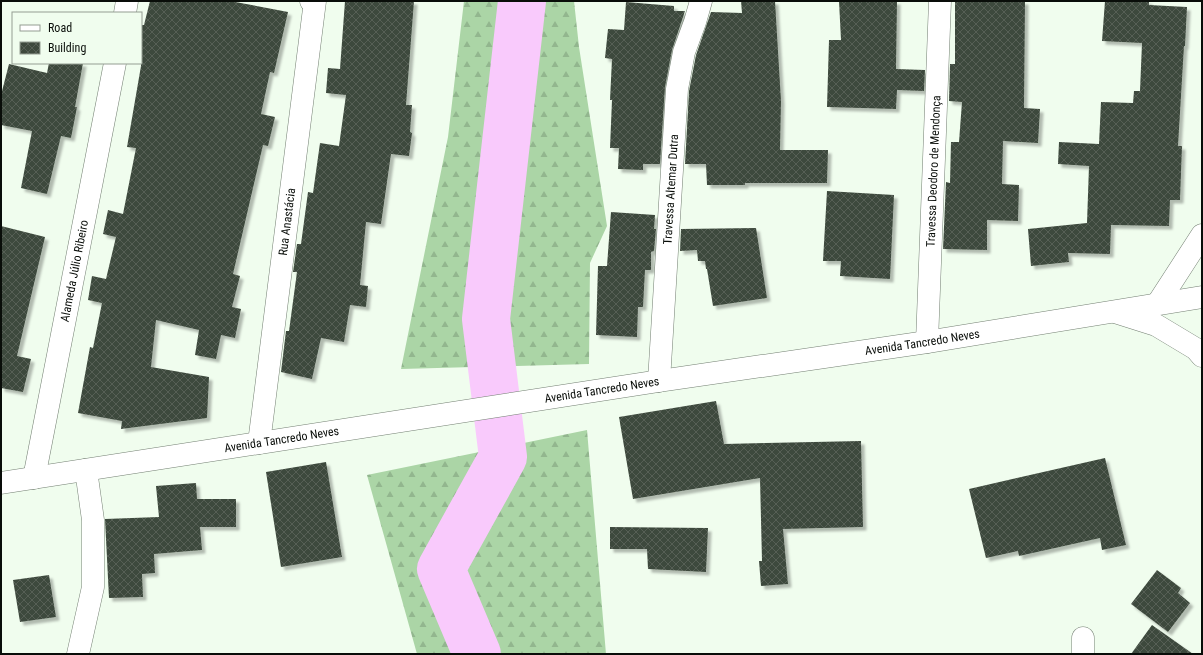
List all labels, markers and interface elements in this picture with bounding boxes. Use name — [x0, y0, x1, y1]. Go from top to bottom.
legend — [12, 12, 142, 64]
text: Road — [48, 21, 72, 35]
text: Building — [48, 41, 86, 55]
street label: Travessa Deodoro de Mendonça — [924, 95, 943, 247]
street label: Travessa Altemar Dutra — [660, 133, 681, 245]
street label: Rua Anastácia — [276, 187, 298, 256]
street label: Alameda Júlio Ribeiro — [58, 219, 91, 323]
street label: Avenida Tancredo Neves — [864, 326, 981, 358]
street label: Avenida Tancredo Neves — [543, 374, 660, 406]
street label: Avenida Tancredo Neves — [223, 424, 340, 455]

